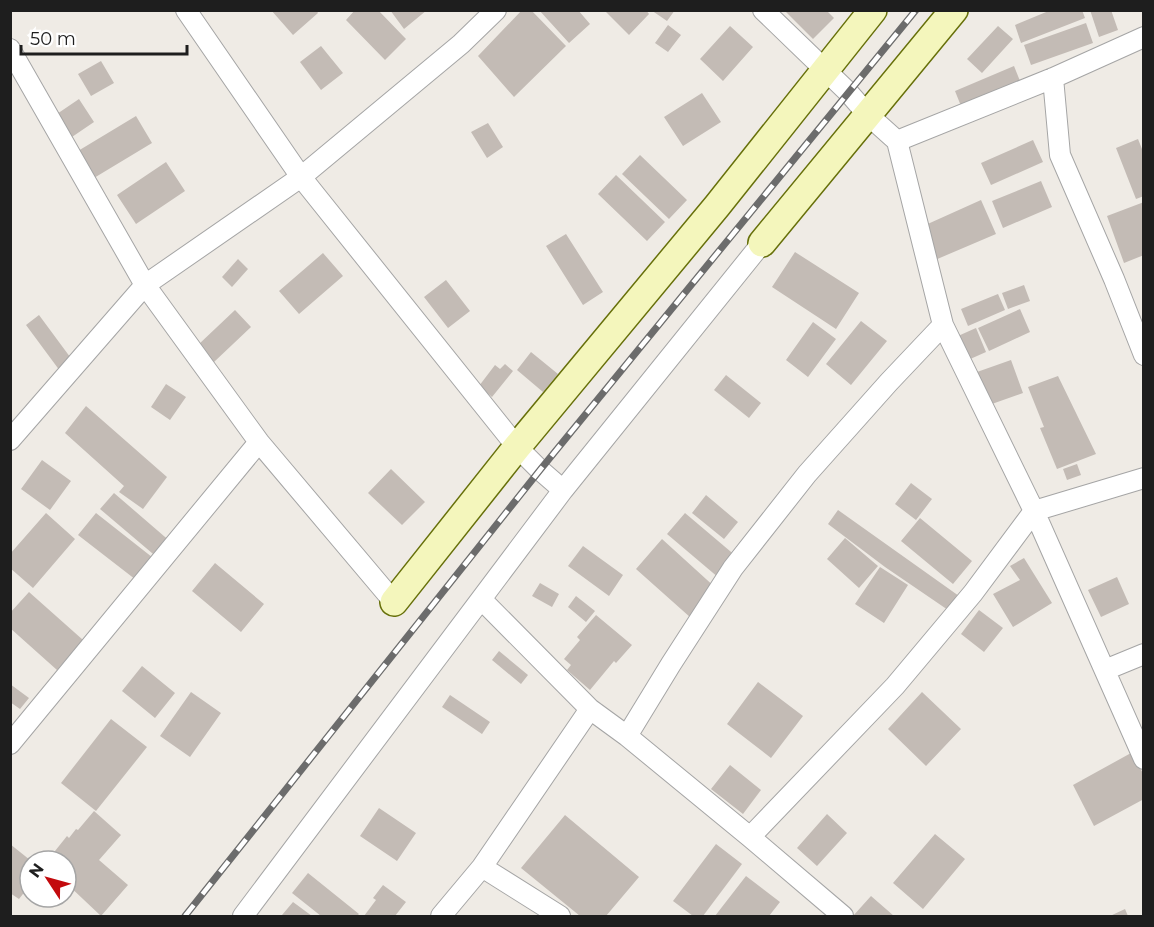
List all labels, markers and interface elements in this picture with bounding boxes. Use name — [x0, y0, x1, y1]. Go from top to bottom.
scale bar — [21, 18, 188, 56]
text: 50 m — [30, 28, 76, 50]
north arrow — [18, 849, 78, 909]
text: N — [25, 860, 48, 881]

